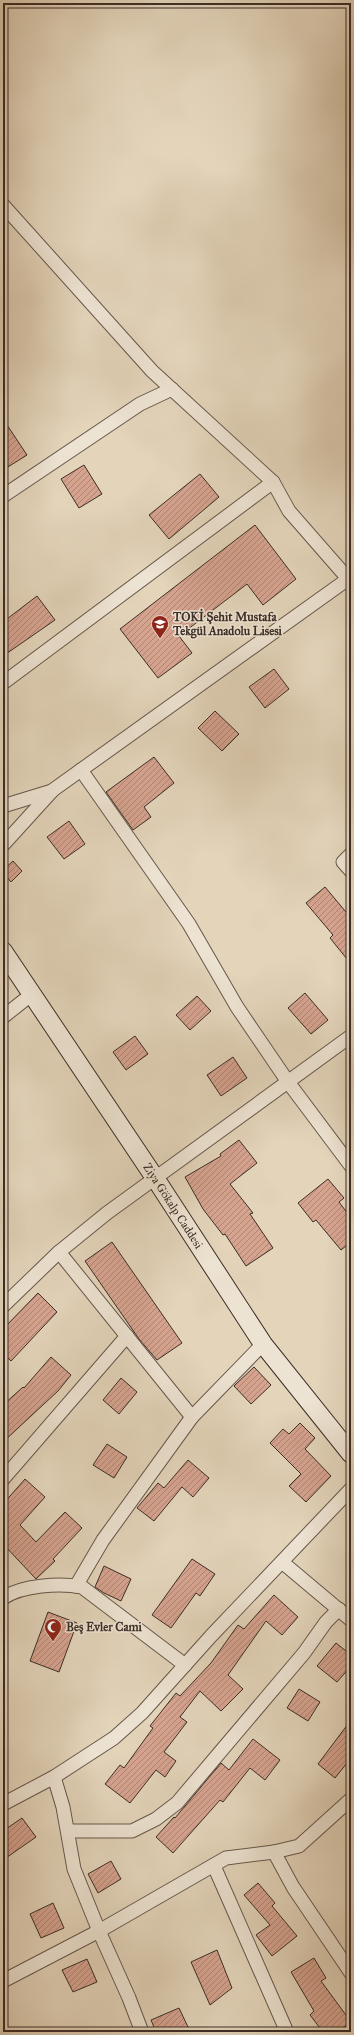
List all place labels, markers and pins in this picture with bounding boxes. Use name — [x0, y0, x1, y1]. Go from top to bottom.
place label: TOKİ Şehit Mustafa Tekgül Anadolu Lisesi — [172, 608, 283, 639]
school or university icon: TOKİ Şehit Mustafa Tekgül Anadolu Lisesi — [150, 614, 170, 639]
mosque icon: Beş Evler Cami — [43, 1617, 63, 1642]
place label: Beş Evler Cami — [66, 1620, 143, 1635]

